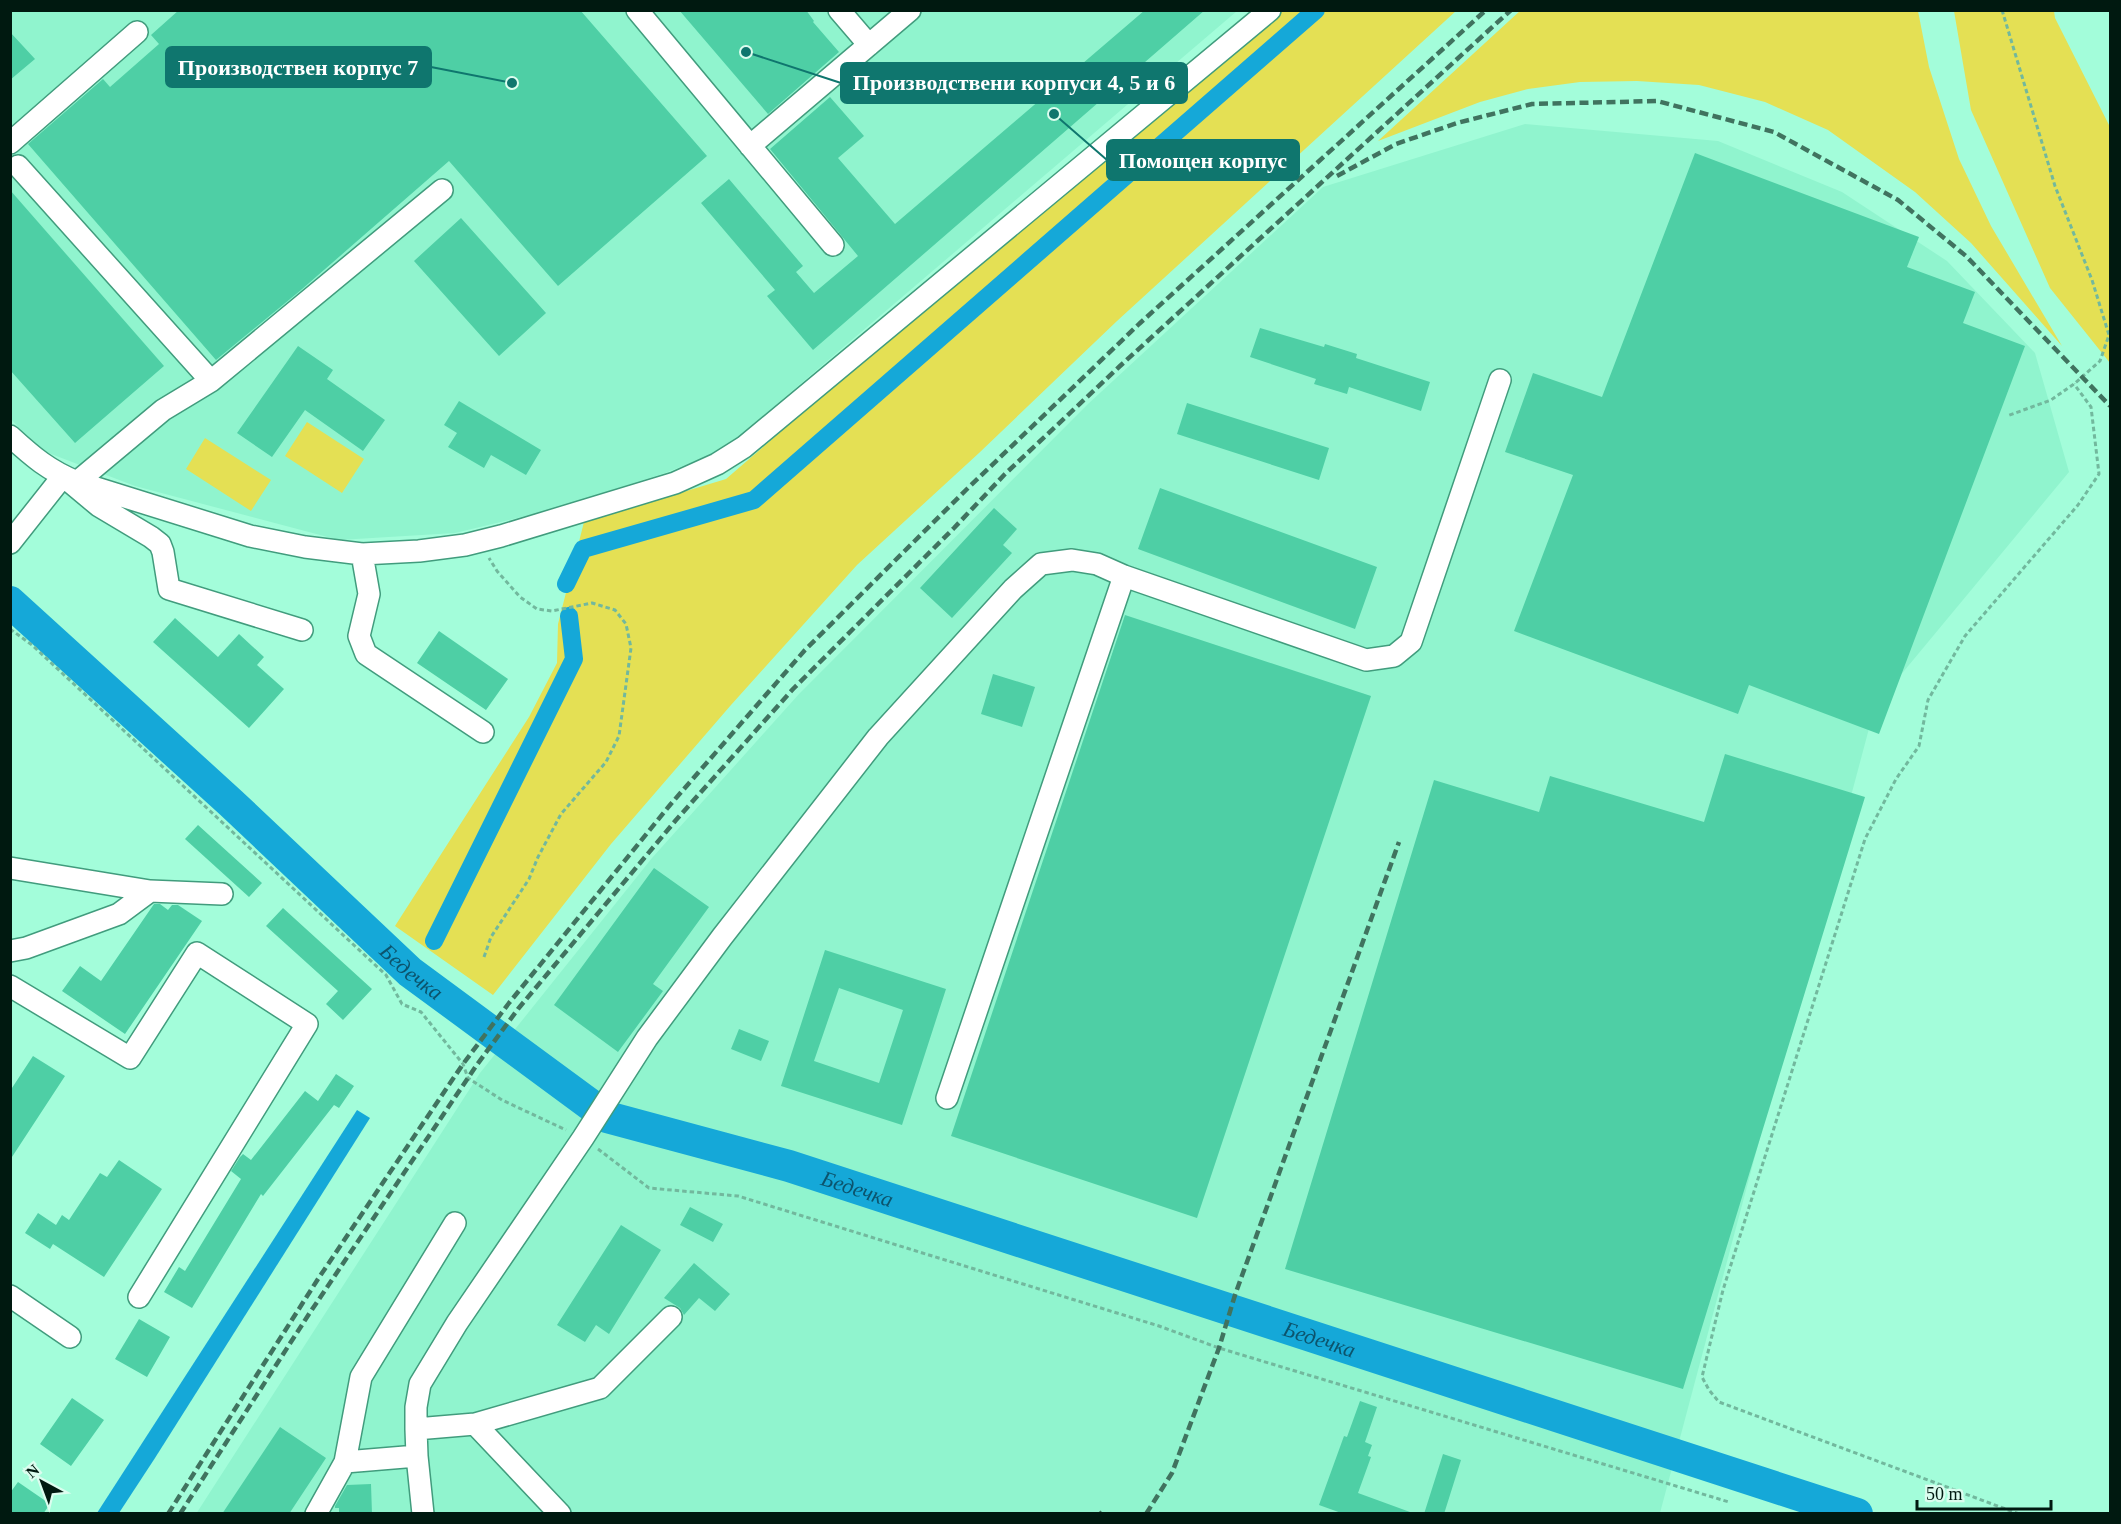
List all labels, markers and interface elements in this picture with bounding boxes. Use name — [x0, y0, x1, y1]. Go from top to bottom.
callout: Производствeн корпус 7 — [166, 47, 431, 87]
text: Производствeн корпус 7 — [178, 55, 418, 80]
callout: Производствени корпуси 4, 5 и 6 — [841, 63, 1187, 103]
text: Производствени корпуси 4, 5 и 6 — [853, 70, 1175, 95]
callout: Помощен корпус — [1107, 140, 1299, 180]
text: Помощен корпус — [1119, 148, 1287, 173]
water label: Бедечка — [374, 937, 448, 1005]
water label: Бедечка — [817, 1165, 897, 1212]
water label: Бедечка — [1279, 1315, 1359, 1362]
north arrow — [12, 1452, 72, 1512]
text: N — [23, 1461, 43, 1481]
scale bar — [1917, 1473, 2050, 1511]
text: 50 m — [1926, 1484, 1963, 1504]

